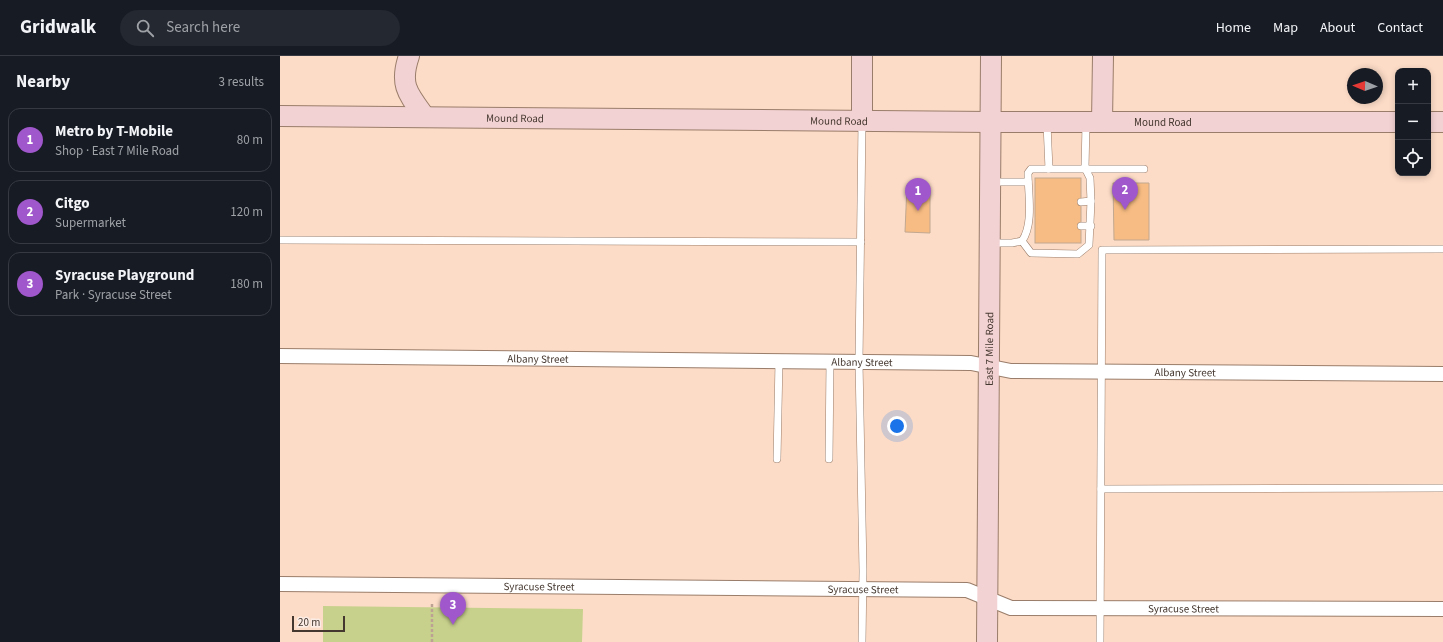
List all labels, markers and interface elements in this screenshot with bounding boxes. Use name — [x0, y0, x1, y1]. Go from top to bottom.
search box — [120, 10, 400, 46]
text: Gridwalk — [20, 14, 96, 41]
icon: search — [134, 17, 156, 39]
text: Search here — [166, 17, 240, 38]
text: Home — [1216, 18, 1251, 38]
text: Map — [1273, 18, 1298, 38]
text: About — [1320, 18, 1355, 38]
text: Contact — [1377, 18, 1423, 38]
north arrow — [1347, 68, 1383, 104]
map controls — [1395, 68, 1431, 176]
button: + — [1395, 68, 1431, 104]
text: Nearby — [16, 70, 70, 94]
text: 3 results — [219, 73, 264, 91]
button: − — [1395, 104, 1431, 140]
street label: Mound Road — [486, 110, 544, 126]
street label: Mound Road — [810, 113, 868, 128]
street label: Mound Road — [1134, 115, 1192, 130]
text: Metro by T-Mobile — [55, 121, 173, 142]
text: 1 — [27, 131, 33, 149]
text: 80 m — [237, 131, 263, 149]
button: locate — [1395, 140, 1431, 176]
text: Shop · East 7 Mile Road — [55, 142, 179, 160]
pin: 2 — [1112, 177, 1138, 210]
pin: 1 — [905, 178, 931, 211]
text: Citgo — [55, 193, 90, 214]
text: 2 — [27, 203, 33, 221]
text: 120 m — [230, 203, 263, 221]
text: Supermarket — [55, 214, 126, 232]
text: Syracuse Playground — [55, 265, 194, 286]
text: 3 — [27, 275, 33, 293]
text: 180 m — [230, 275, 263, 293]
text: Park · Syracuse Street — [55, 286, 172, 304]
street label: East 7 Mile Road — [981, 312, 997, 386]
street label: Albany Street — [507, 351, 569, 366]
street label: Albany Street — [831, 354, 893, 370]
street label: Albany Street — [1154, 364, 1216, 380]
your location — [887, 416, 907, 436]
street label: Syracuse Street — [503, 578, 575, 594]
street label: Syracuse Street — [827, 581, 899, 597]
pin: 3 — [440, 592, 466, 625]
street label: Syracuse Street — [1148, 601, 1219, 616]
scale bar — [292, 614, 345, 633]
text: 20 m — [298, 615, 320, 630]

